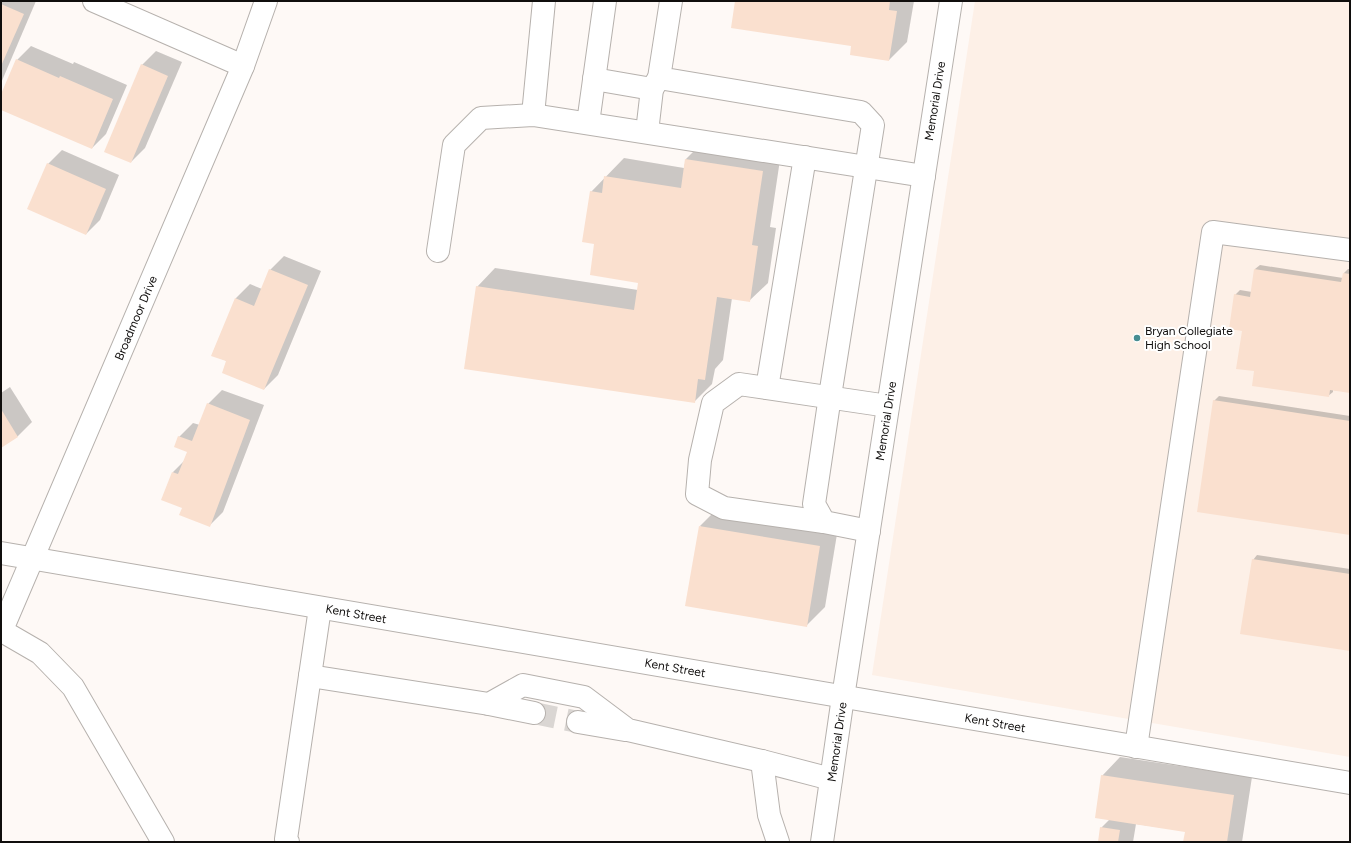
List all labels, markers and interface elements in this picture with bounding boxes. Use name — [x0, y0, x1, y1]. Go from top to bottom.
street label: Memorial Drive — [922, 60, 948, 142]
street label: Broadmoor Drive — [112, 273, 160, 362]
place label: Bryan Collegiate High School — [1145, 324, 1233, 352]
marker: Bryan Collegiate High School — [1132, 333, 1142, 343]
street label: Memorial Drive — [873, 380, 899, 462]
street label: Kent Street — [324, 602, 388, 626]
street label: Kent Street — [643, 656, 707, 680]
street label: Memorial Drive — [824, 701, 850, 783]
street label: Kent Street — [963, 711, 1027, 735]

